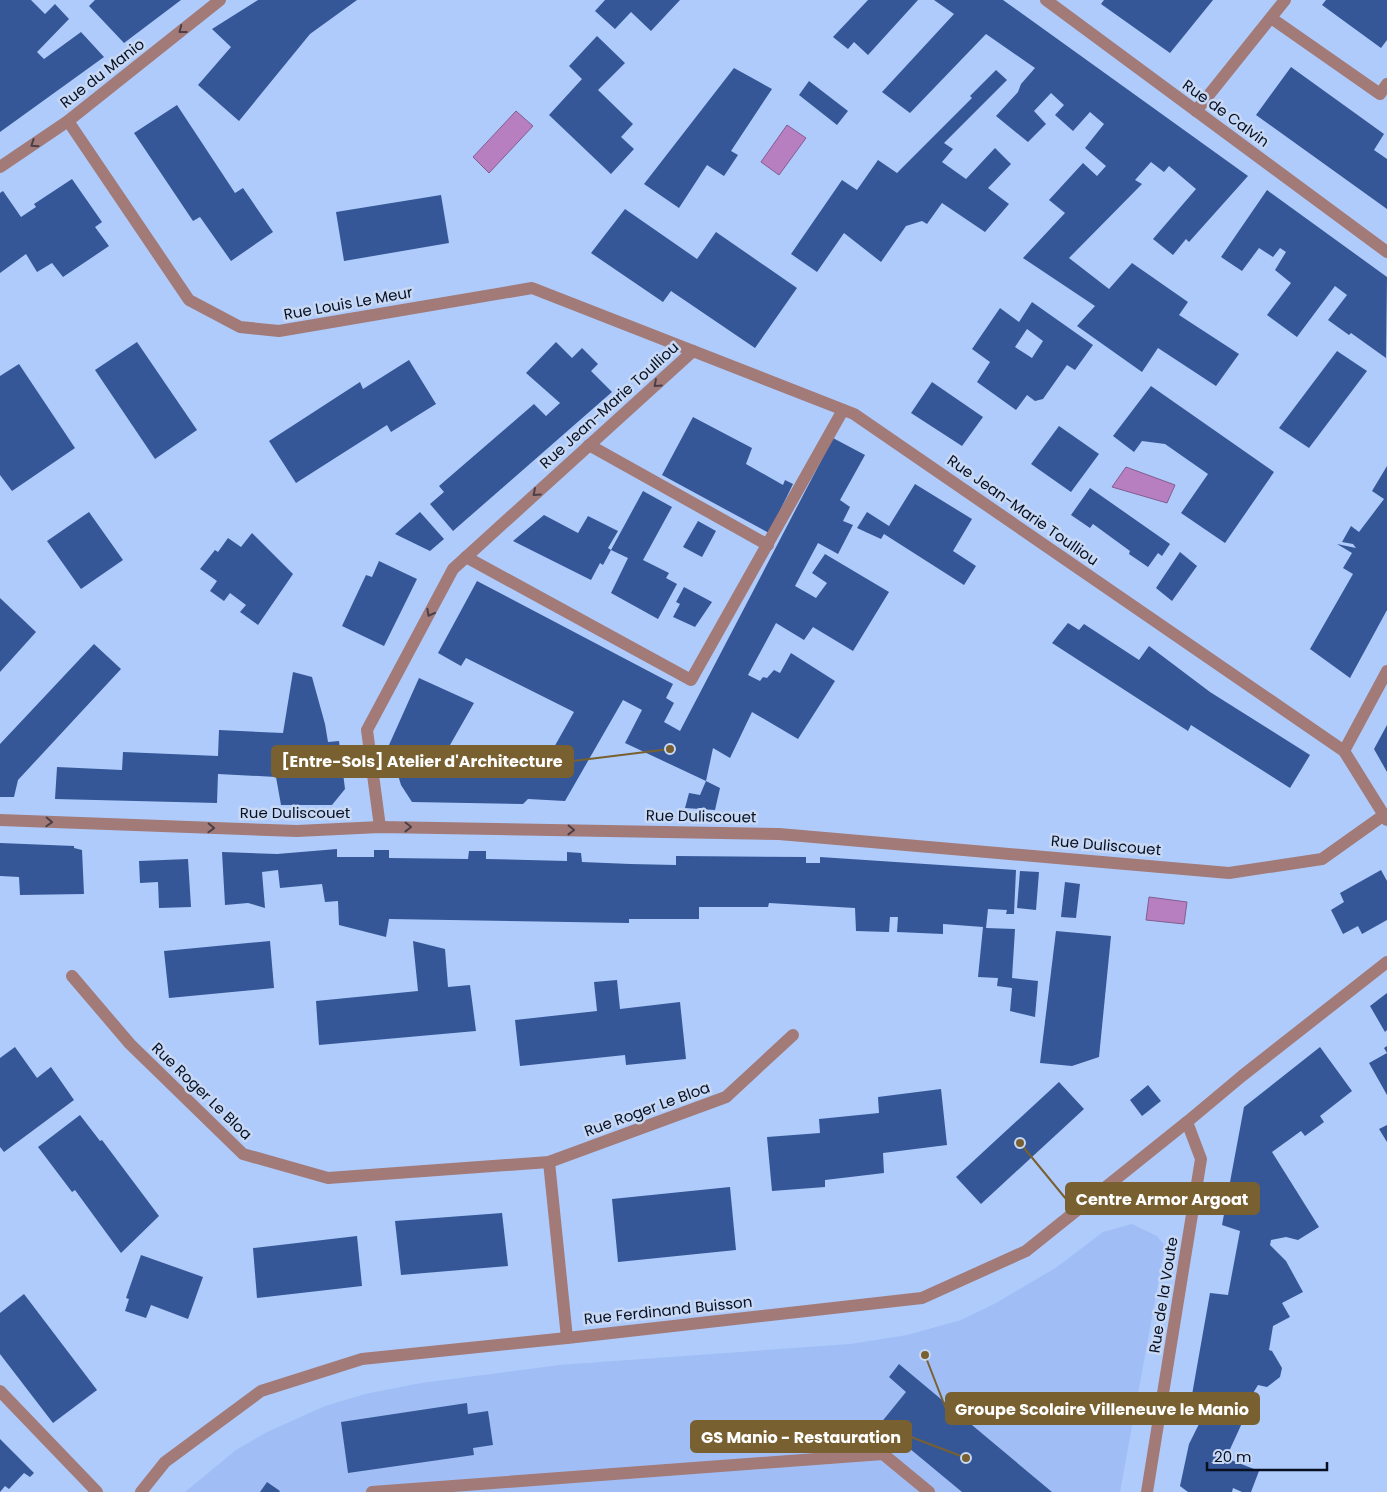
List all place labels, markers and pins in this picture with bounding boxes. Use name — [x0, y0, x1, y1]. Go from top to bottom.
callout: [Entre-Sols] Atelier d'Architecture — [272, 746, 573, 777]
callout: Centre Armor Argoat — [1066, 1183, 1259, 1214]
callout: Groupe Scolaire Villeneuve le Manio — [946, 1393, 1259, 1424]
callout: GS Manio - Restauration — [691, 1421, 911, 1452]

